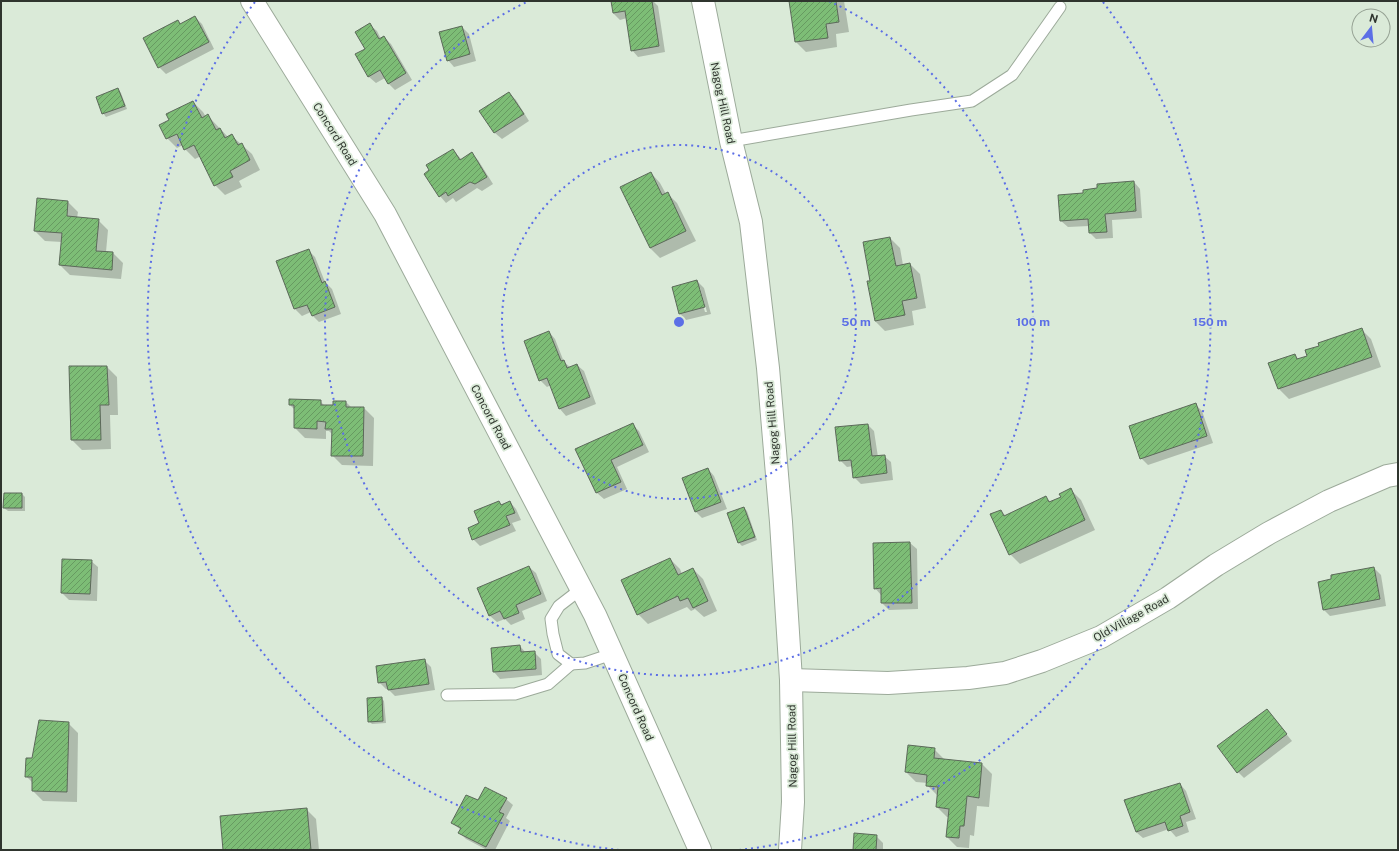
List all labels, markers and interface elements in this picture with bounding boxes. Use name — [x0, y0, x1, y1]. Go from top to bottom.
north arrow — [1351, 8, 1391, 48]
text: N — [1368, 11, 1380, 25]
street label: Nagog Hill Road — [708, 61, 738, 145]
street label: Concord Road — [311, 100, 359, 168]
centre of rings — [672, 315, 686, 329]
text: 50 m — [841, 315, 871, 329]
text: 100 m — [1016, 315, 1050, 329]
text: 150 m — [1193, 315, 1227, 329]
street label: Nagog Hill Road — [762, 381, 782, 465]
street label: Concord Road — [469, 382, 513, 452]
street label: Old Village Road — [1091, 592, 1171, 644]
street label: Concord Road — [616, 672, 656, 742]
street label: Nagog Hill Road — [785, 704, 799, 788]

